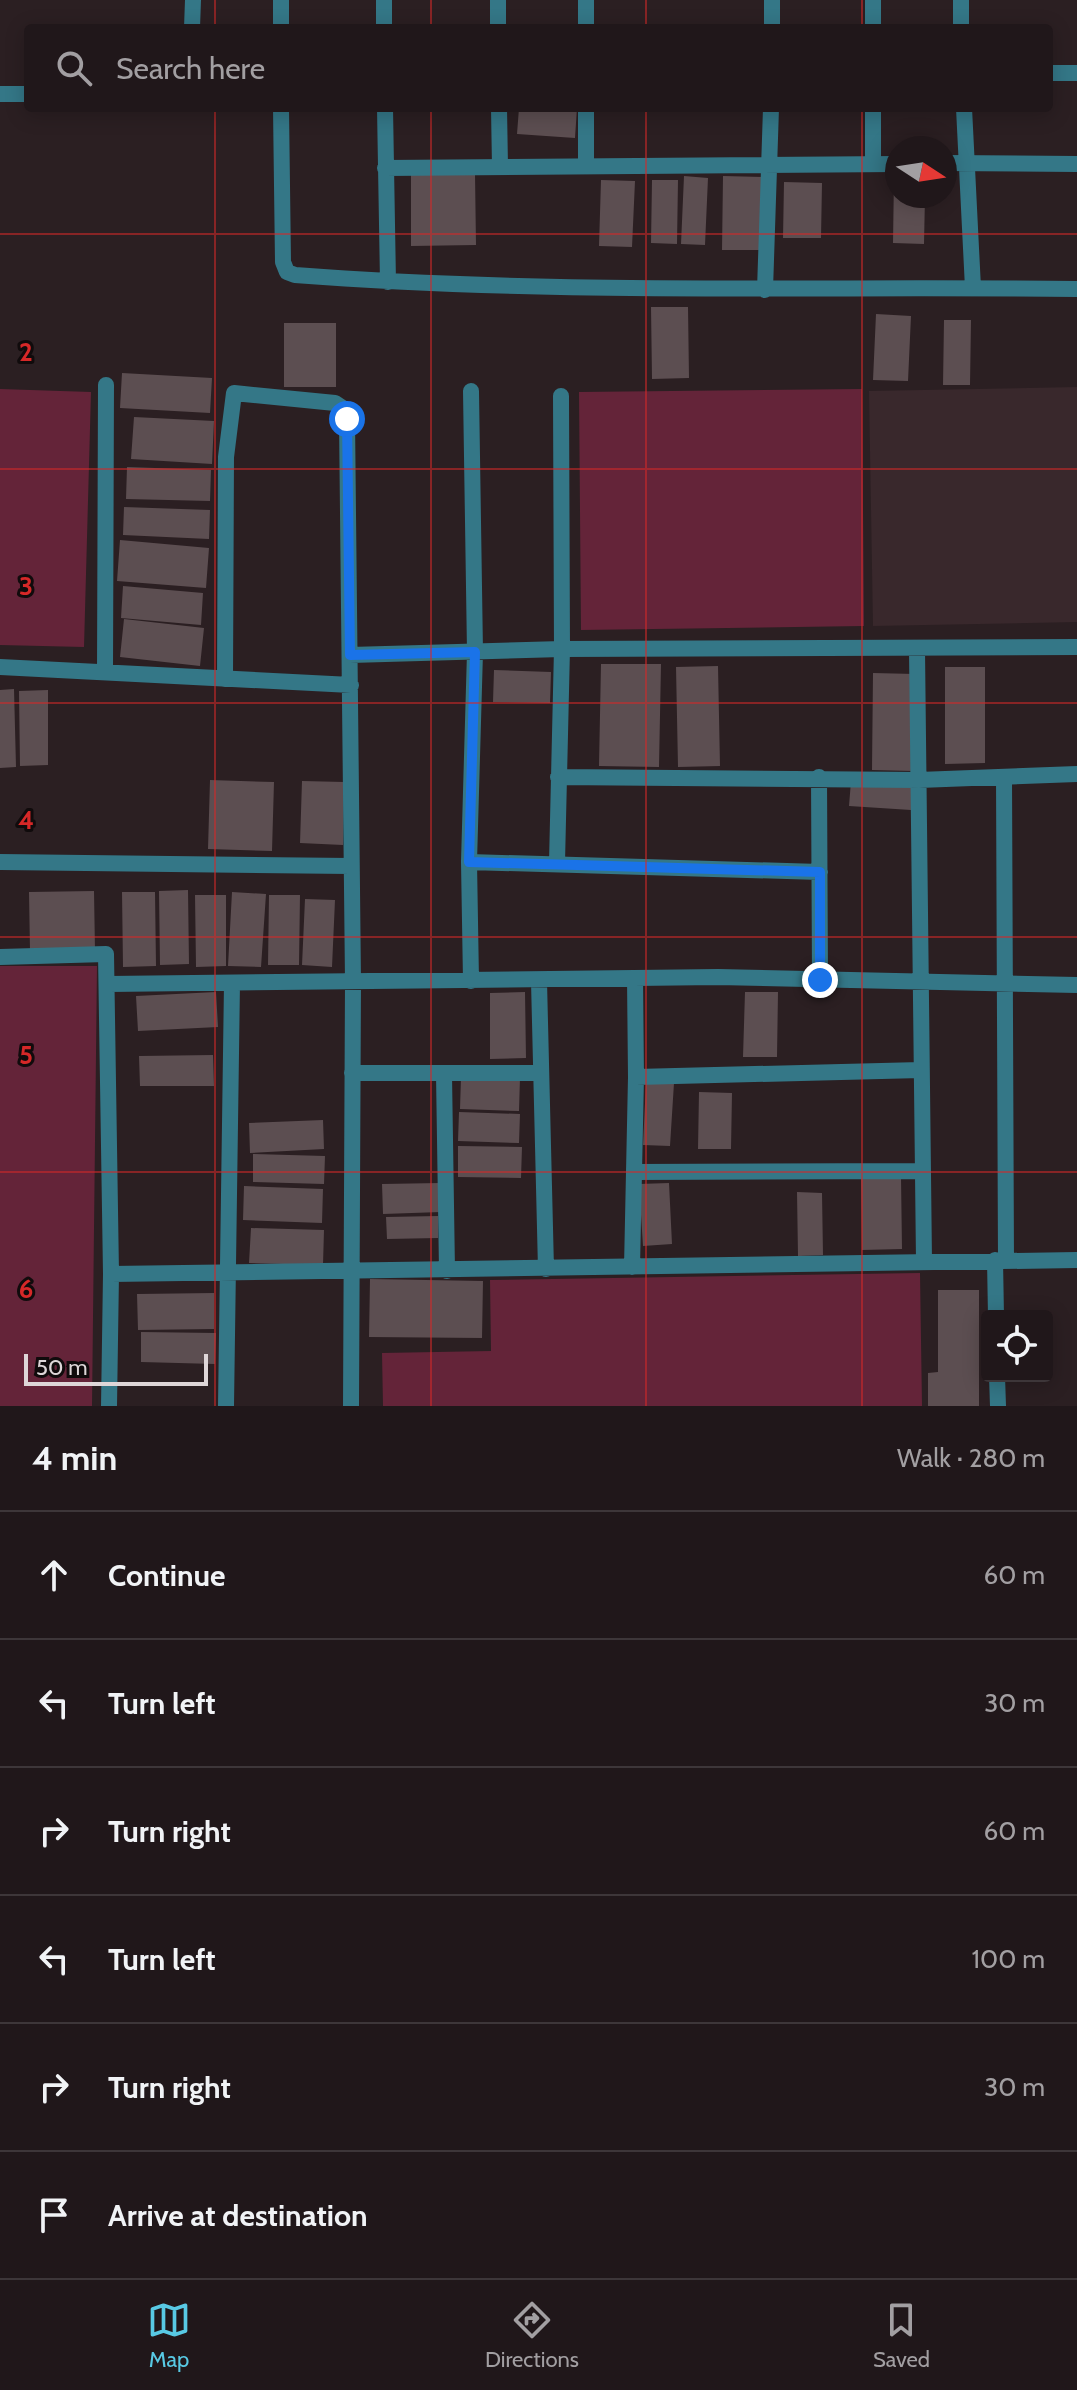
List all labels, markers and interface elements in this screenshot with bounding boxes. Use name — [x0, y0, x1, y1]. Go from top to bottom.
search box — [24, 24, 1053, 112]
icon: search — [52, 46, 96, 90]
text: Search here — [116, 50, 265, 87]
north arrow — [885, 136, 957, 208]
text: 2 — [19, 336, 33, 368]
route start — [329, 401, 365, 437]
text: 3 — [19, 570, 33, 602]
text: 4 — [18, 804, 34, 836]
route end — [802, 962, 838, 998]
text: 5 — [19, 1039, 33, 1071]
text: 6 — [19, 1273, 33, 1305]
map controls — [981, 1310, 1053, 1382]
button: locate — [981, 1310, 1053, 1382]
scale bar — [24, 1350, 208, 1386]
text: 50 m — [36, 1354, 88, 1381]
text: 4 min — [32, 1437, 117, 1479]
text: Walk · 280 m — [897, 1442, 1045, 1474]
icon: ahead — [32, 1553, 76, 1597]
text: Continue — [108, 1557, 225, 1594]
text: 60 m — [983, 1559, 1045, 1591]
icon: left — [32, 1681, 76, 1725]
text: Turn left — [108, 1685, 216, 1722]
text: 30 m — [984, 1687, 1045, 1719]
icon: right — [32, 1809, 76, 1853]
text: Turn right — [108, 1813, 231, 1850]
text: 60 m — [983, 1815, 1045, 1847]
icon: left — [32, 1937, 76, 1981]
text: Turn left — [108, 1941, 216, 1978]
text: 100 m — [972, 1943, 1045, 1975]
icon: right — [32, 2065, 76, 2109]
text: Turn right — [108, 2069, 231, 2106]
text: 30 m — [984, 2071, 1045, 2103]
icon: arrive — [32, 2193, 76, 2237]
text: Arrive at destination — [108, 2197, 368, 2234]
tab: Map — [147, 2298, 191, 2373]
tab: Directions — [485, 2298, 579, 2373]
tab: Saved — [873, 2298, 930, 2373]

